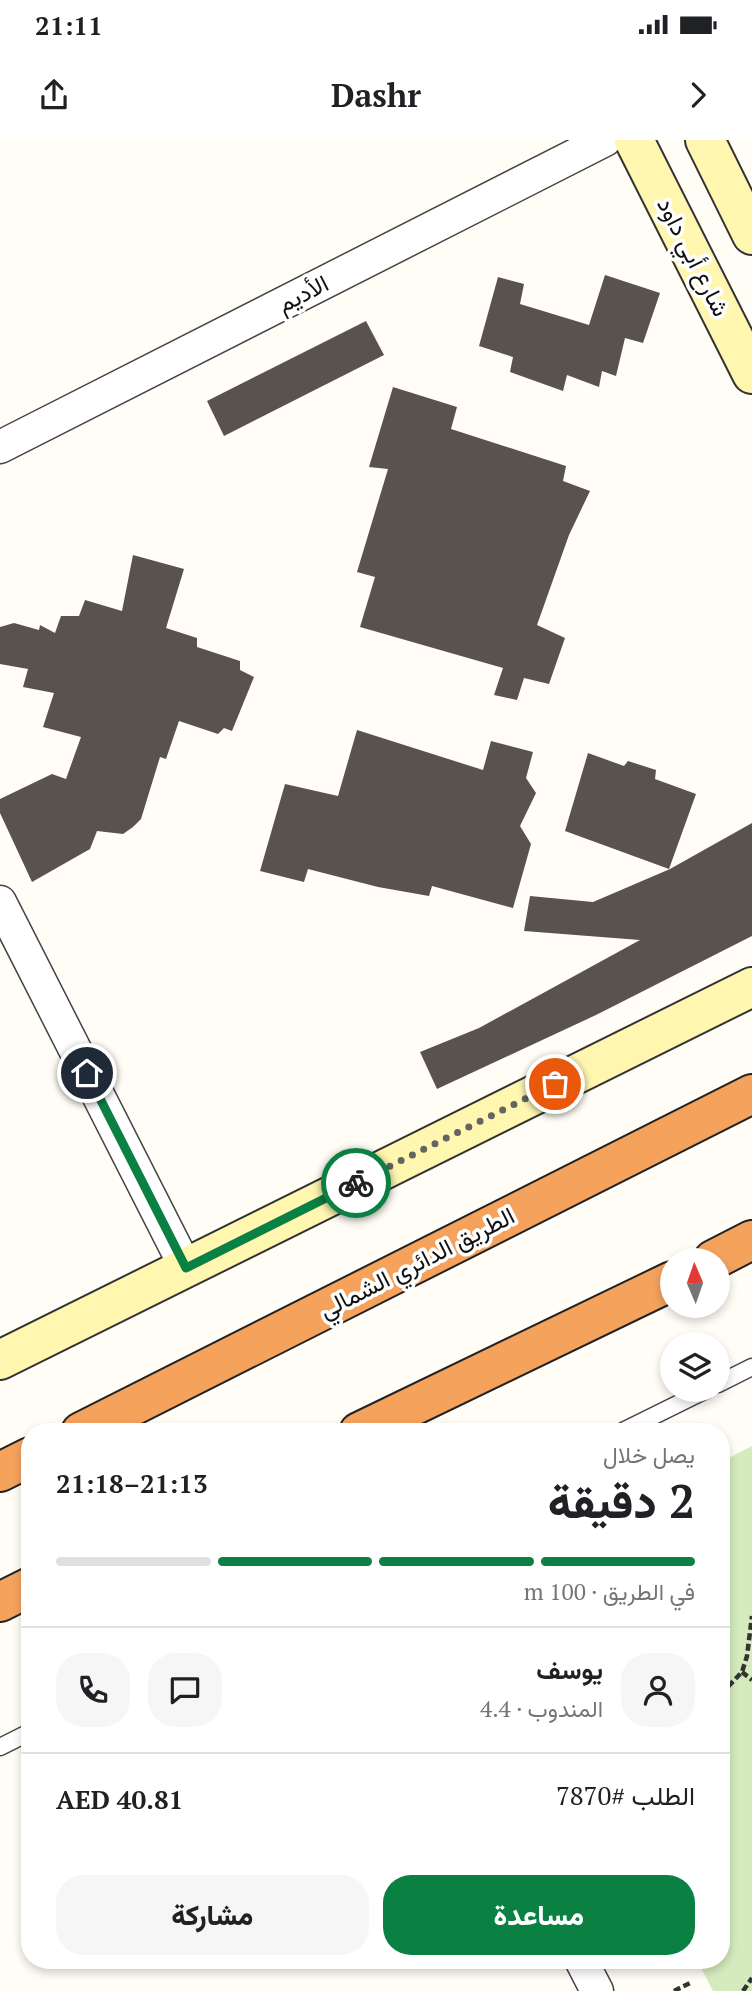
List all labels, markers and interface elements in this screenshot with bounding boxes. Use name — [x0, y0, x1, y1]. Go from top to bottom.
text: 21:11 — [35, 8, 103, 42]
text: Dashr — [331, 74, 421, 116]
icon: share — [35, 76, 73, 114]
icon: forward — [679, 76, 717, 114]
street label: شارع أبي داود — [647, 192, 738, 323]
street label: الأديم — [271, 267, 334, 320]
pin — [57, 1043, 117, 1103]
icon: home — [68, 1054, 106, 1092]
pin — [525, 1054, 585, 1114]
icon: bag — [536, 1065, 574, 1103]
courier — [321, 1148, 391, 1218]
icon: bike — [337, 1164, 375, 1202]
street label: الطريق الدائري الشمالي — [313, 1199, 522, 1329]
north arrow — [660, 1248, 730, 1318]
map controls — [660, 1248, 730, 1402]
button: layers — [660, 1332, 730, 1402]
text: يصل خلال — [603, 1439, 695, 1470]
text: 21:13–21:18 — [56, 1466, 208, 1500]
text: 2 دقيقة — [548, 1470, 695, 1531]
text: في الطريق · 100 m — [524, 1576, 695, 1607]
text: يوسف — [536, 1652, 603, 1686]
button: phone — [56, 1653, 130, 1727]
button: chat — [148, 1653, 222, 1727]
button: person — [621, 1653, 695, 1727]
text: المندوب · 4.4 — [480, 1693, 603, 1724]
text: الطلب #7870 — [556, 1778, 695, 1812]
text: AED 40.81 — [56, 1782, 183, 1816]
button: مشاركة — [56, 1875, 369, 1955]
button: مساعدة — [383, 1875, 695, 1955]

